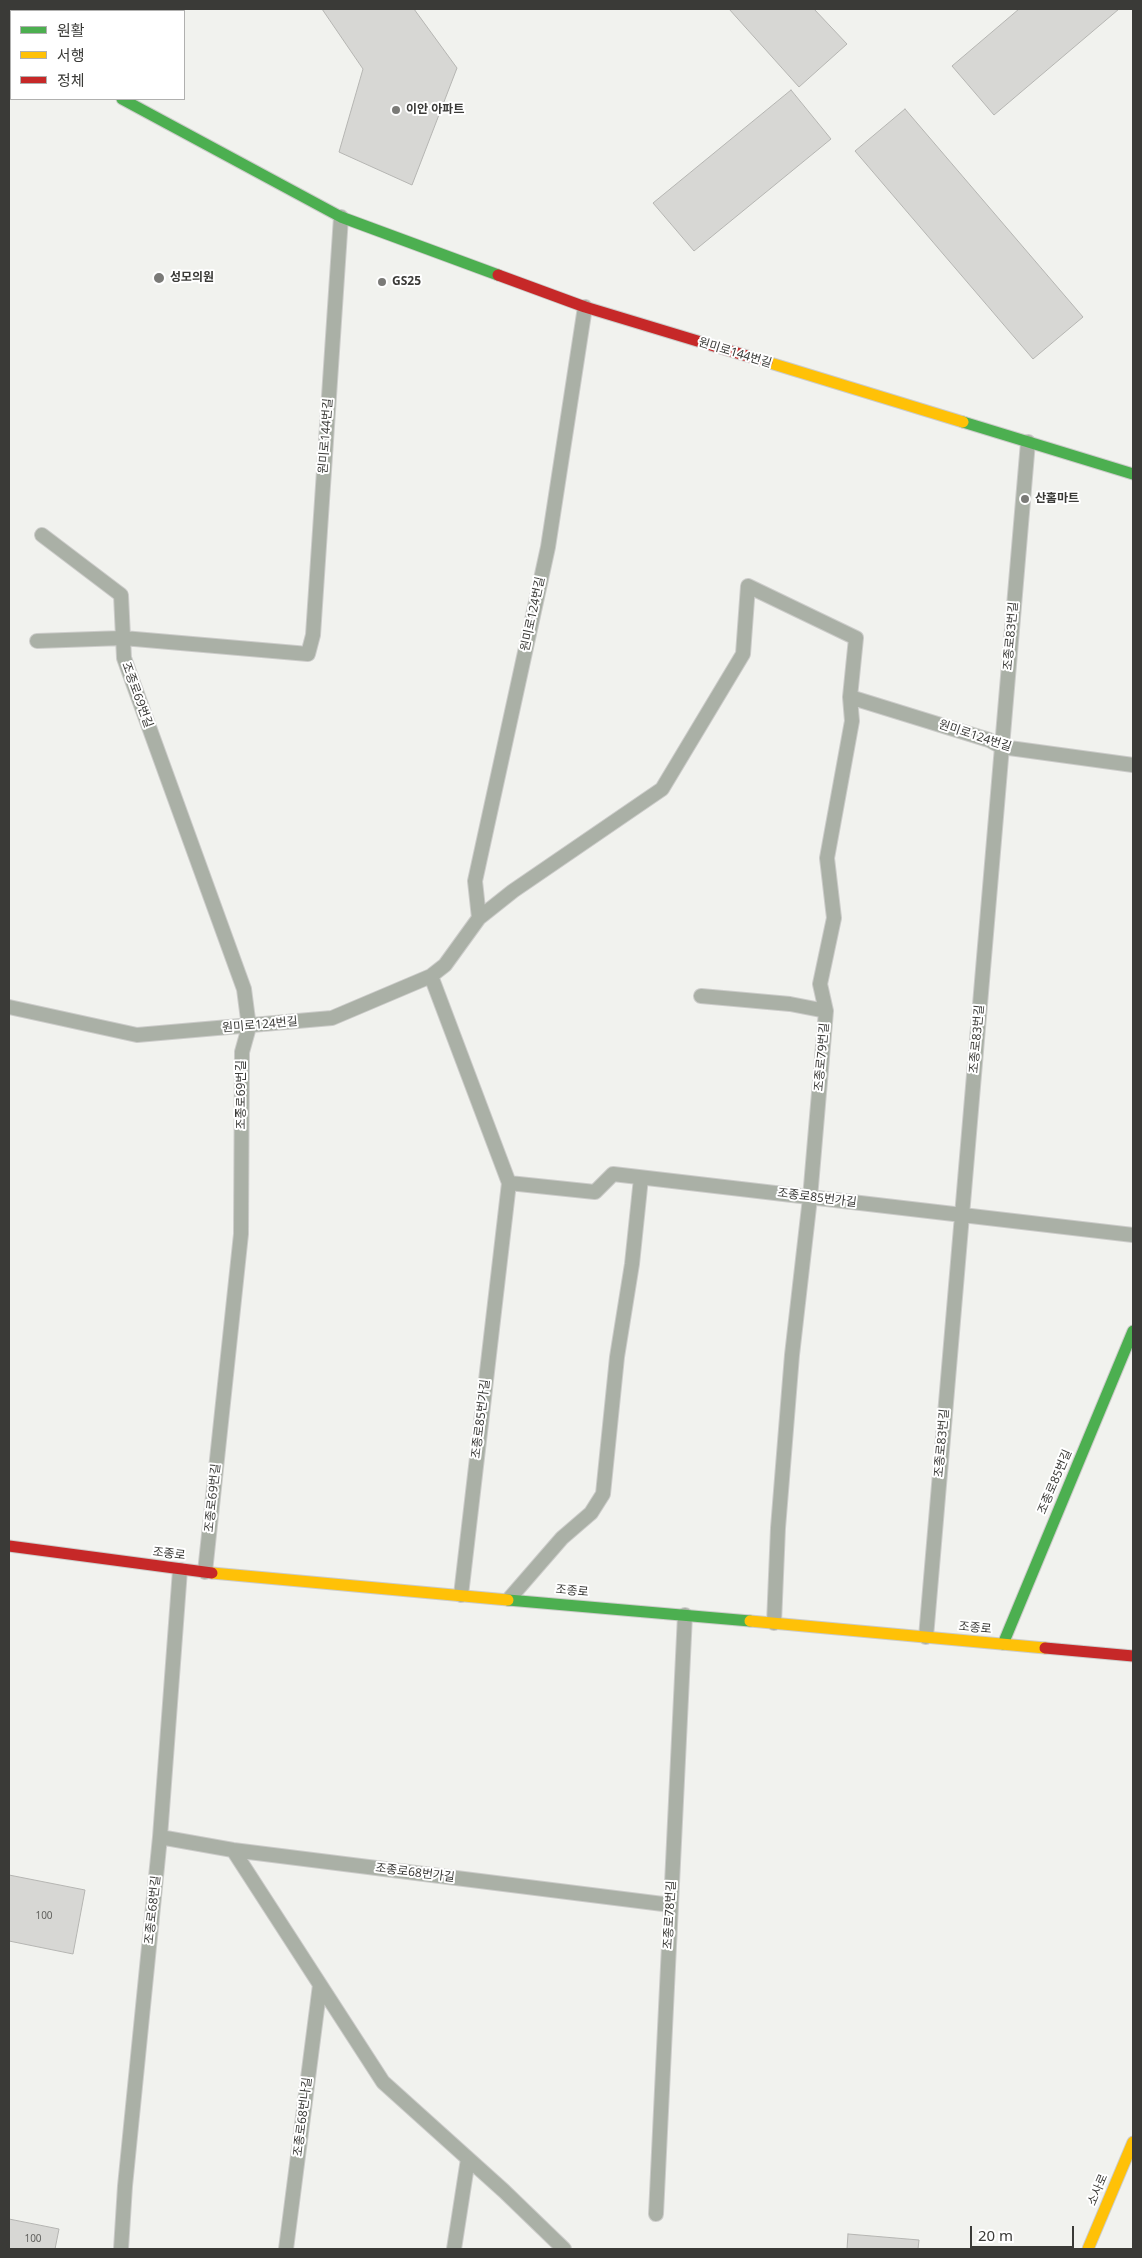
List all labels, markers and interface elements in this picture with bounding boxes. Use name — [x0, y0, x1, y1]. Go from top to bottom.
legend — [10, 10, 185, 100]
text: 원활 — [57, 20, 85, 40]
text: 서행 — [57, 45, 85, 65]
text: 정체 — [57, 70, 85, 90]
place label: 이안 아파트 — [406, 103, 464, 117]
marker: 이안 아파트 — [390, 104, 402, 116]
marker: 성모의원 — [152, 271, 166, 285]
place label: 성모의원 — [170, 271, 214, 285]
place label: GS25 — [392, 275, 421, 289]
marker: GS25 — [376, 276, 388, 288]
street label: 원미로144번길 — [697, 335, 773, 371]
street label: 원미로144번길 — [316, 398, 336, 474]
place label: 산홈마트 — [1035, 492, 1079, 506]
marker: 산홈마트 — [1019, 493, 1031, 505]
street label: 원미로124번길 — [518, 575, 548, 653]
street label: 조종로83번길 — [1001, 601, 1021, 671]
street label: 조종로69번길 — [118, 660, 156, 730]
street label: 원미로124번길 — [937, 717, 1013, 755]
street label: 조종로83번길 — [967, 1004, 987, 1074]
street label: 원미로124번길 — [222, 1015, 298, 1035]
street label: 조종로79번길 — [812, 1022, 832, 1092]
street label: 조종로69번길 — [235, 1061, 249, 1129]
street label: 조종로85번가길 — [776, 1186, 858, 1210]
street label: 조종로85번가길 — [469, 1378, 493, 1460]
street label: 조종로83번길 — [932, 1408, 952, 1478]
street label: 조종로85번길 — [1035, 1447, 1075, 1517]
street label: 조종로69번길 — [202, 1463, 224, 1533]
street label: 조종로 — [152, 1545, 186, 1563]
street label: 조종로 — [555, 1582, 589, 1600]
street label: 조종로 — [958, 1619, 992, 1637]
street label: 조종로68번가길 — [374, 1861, 456, 1885]
street label: 조종로68번길 — [142, 1875, 164, 1945]
street label: 조종로78번길 — [661, 1880, 679, 1950]
house number: 100 — [35, 1910, 53, 1922]
street label: 조종로68번나길 — [291, 2076, 315, 2158]
street label: 소사로 — [1085, 2172, 1111, 2208]
scale bar — [972, 2216, 1076, 2248]
text: 20 m — [978, 2225, 1013, 2245]
house number: 100 — [24, 2233, 42, 2245]

